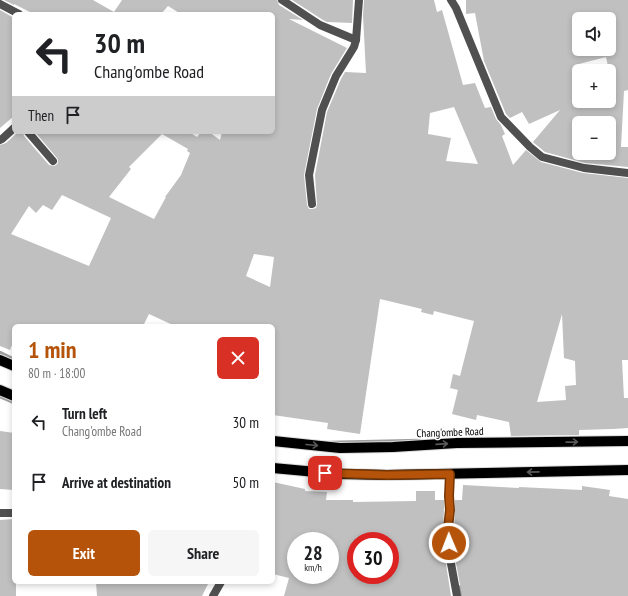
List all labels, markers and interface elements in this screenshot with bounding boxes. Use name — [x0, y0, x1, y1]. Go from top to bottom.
map controls — [572, 12, 616, 160]
button: sound — [572, 12, 616, 56]
text: 30 m — [94, 24, 145, 61]
icon: left — [28, 28, 80, 80]
text: Chang'ombe Road — [94, 60, 204, 83]
button: + — [572, 64, 616, 108]
icon: arrive — [62, 104, 84, 126]
text: Then — [28, 106, 54, 125]
button: − — [572, 116, 616, 160]
text: 1 min — [28, 334, 76, 365]
button: close — [217, 337, 259, 379]
text: 80 m · 18:00 — [28, 365, 85, 382]
text: Turn left — [62, 404, 107, 423]
icon: left — [28, 411, 50, 433]
text: 30 m — [233, 413, 259, 432]
text: Chang'ombe Road — [62, 423, 142, 440]
street label: Chang'ombe Road — [416, 424, 484, 440]
one-way arrow — [565, 438, 578, 446]
one-way arrow — [305, 441, 318, 449]
one-way arrow — [435, 441, 448, 448]
pin — [308, 456, 342, 490]
icon: arrive — [314, 462, 336, 484]
one-way arrow — [527, 468, 540, 476]
icon: arrive — [28, 471, 50, 493]
text: Arrive at destination — [62, 473, 171, 492]
text: 50 m — [233, 473, 259, 492]
position arrow — [428, 522, 470, 564]
button: Exit — [28, 530, 140, 576]
button: Share — [148, 530, 259, 576]
speed limit sign: 30 — [347, 532, 399, 584]
text: 28 — [303, 540, 323, 566]
text: km/h — [304, 561, 322, 574]

